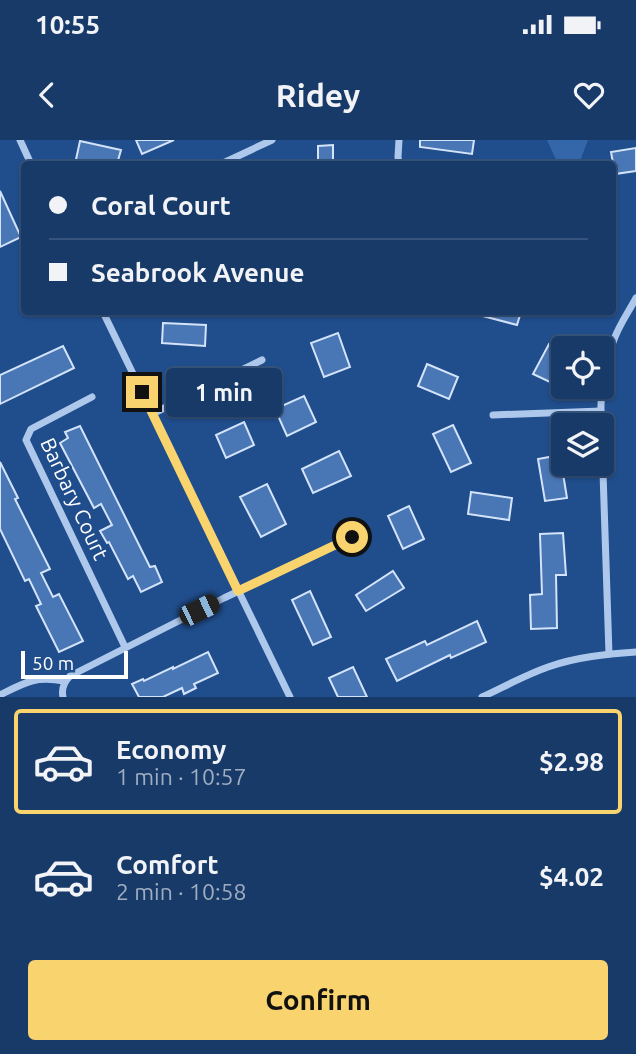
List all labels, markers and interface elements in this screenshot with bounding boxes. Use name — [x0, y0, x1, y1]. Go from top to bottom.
text: 10:55 — [35, 10, 100, 39]
icon: back — [28, 76, 66, 114]
icon: heart — [570, 76, 608, 114]
text: Ridey — [276, 77, 360, 113]
text: Coral Court — [91, 191, 231, 220]
text: Seabrook Avenue — [91, 258, 304, 287]
map controls — [551, 336, 614, 476]
button: locate — [551, 336, 614, 399]
callout: 1 min — [166, 368, 282, 416]
route end — [126, 376, 158, 408]
text: 1 min — [195, 380, 253, 405]
button: layers — [551, 413, 614, 476]
street label: Barbary Court — [36, 434, 114, 563]
route start — [336, 521, 368, 553]
car — [176, 591, 223, 629]
scale bar — [21, 648, 128, 680]
text: 50 m — [32, 652, 74, 674]
icon: car — [32, 730, 95, 793]
text: Economy — [116, 735, 226, 764]
text: $2.98 — [539, 747, 604, 776]
text: 1 min · 10:57 — [116, 764, 247, 789]
icon: car — [32, 845, 95, 908]
text: Comfort — [116, 850, 219, 879]
text: $4.02 — [539, 862, 604, 891]
text: 2 min · 10:58 — [116, 879, 247, 904]
button: Confirm — [28, 960, 608, 1040]

